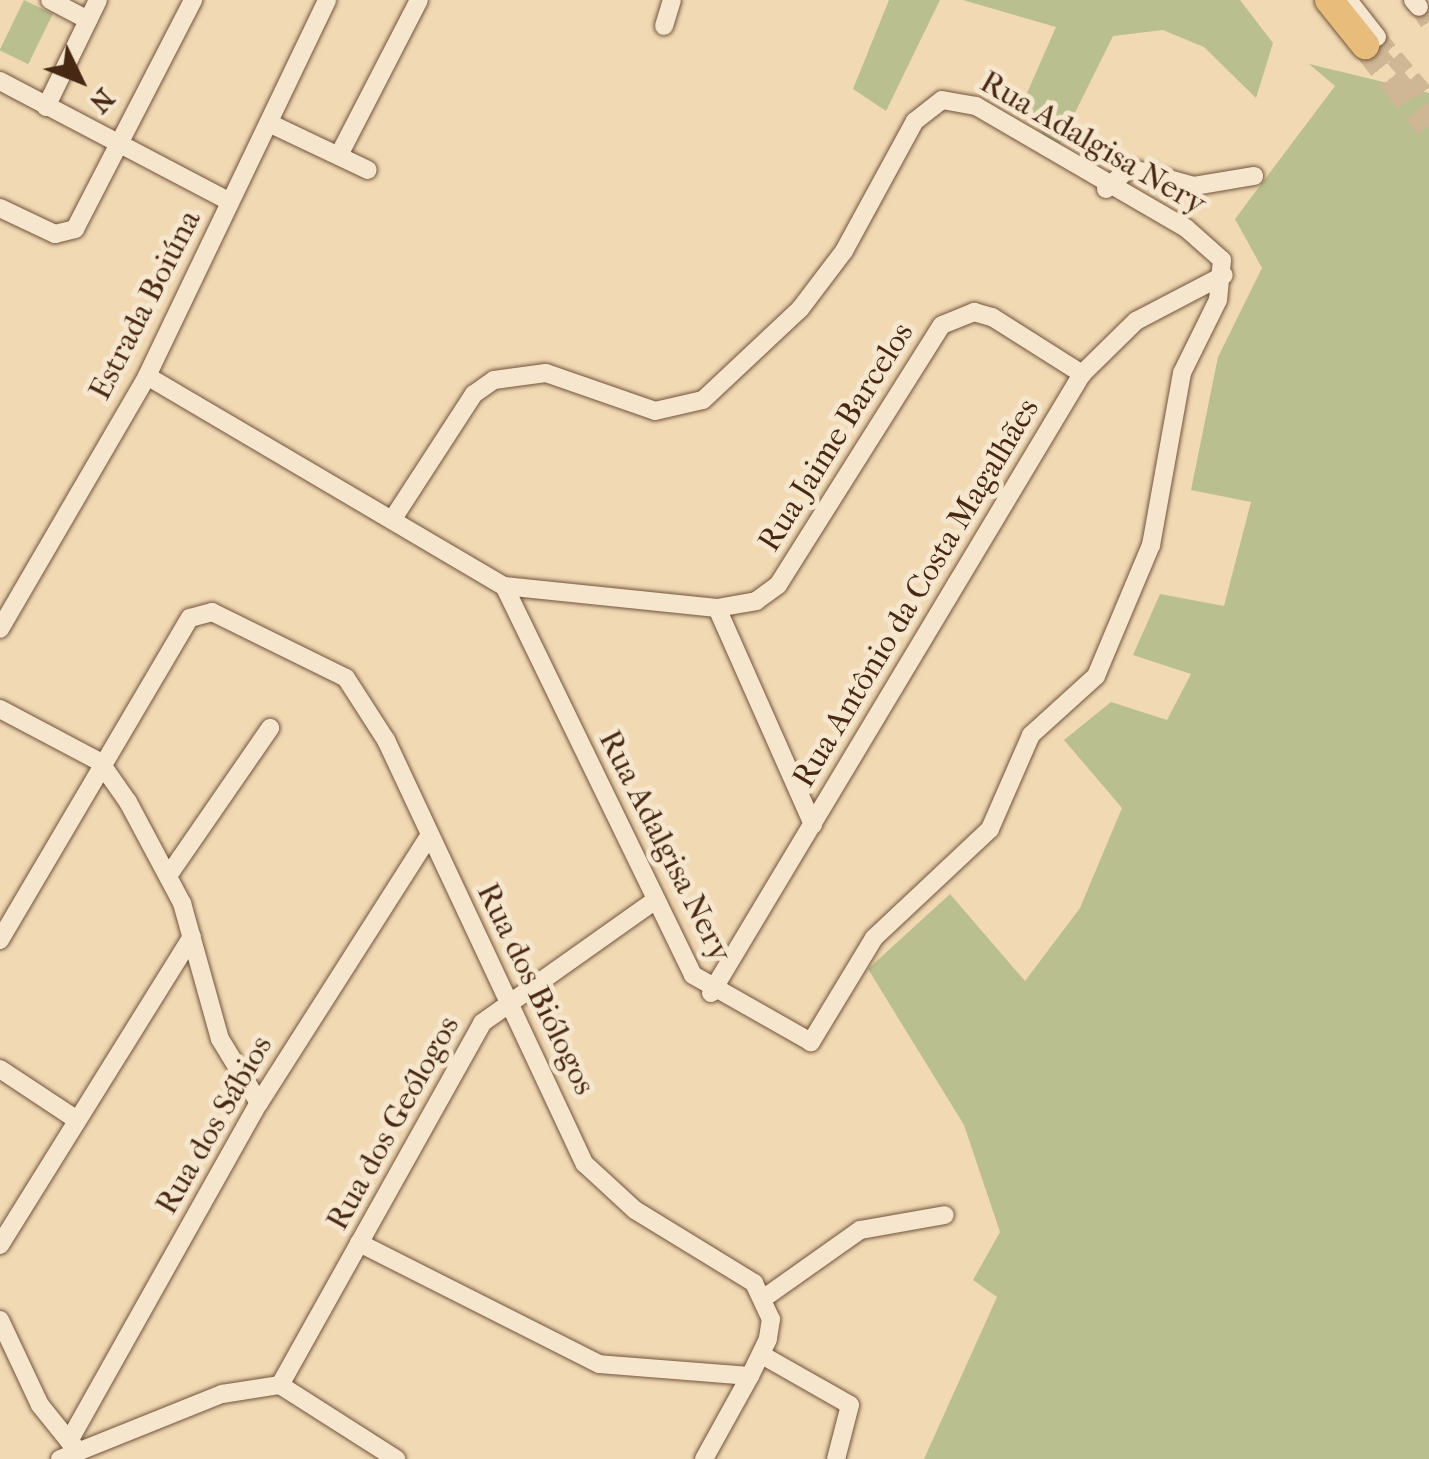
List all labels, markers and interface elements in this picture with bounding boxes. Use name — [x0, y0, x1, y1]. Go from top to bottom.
north arrow — [30, 30, 130, 130]
street label: Rua Adalgisa Nery — [973, 63, 1213, 223]
text: N — [83, 82, 122, 120]
street label: Estrada Boiúna — [81, 204, 209, 406]
street label: Rua Jaime Barcelos — [750, 315, 922, 559]
street label: Rua Antônio da Costa Magalhães — [784, 392, 1048, 794]
street label: Rua Adalgisa Nery — [590, 724, 740, 968]
street label: Rua dos Biólogos — [468, 877, 604, 1101]
street label: Rua dos Geólogos — [318, 1009, 468, 1237]
street label: Rua dos Sábios — [147, 1029, 281, 1221]

